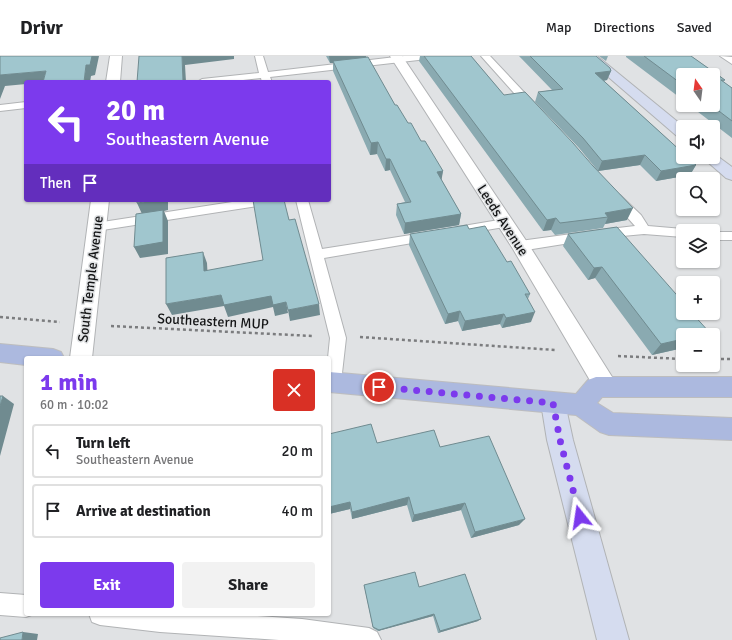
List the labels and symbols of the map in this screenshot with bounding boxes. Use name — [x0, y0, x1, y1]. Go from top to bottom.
north arrow — [676, 68, 720, 112]
street label: Leeds Avenue — [473, 182, 532, 259]
street label: South Temple Avenue — [74, 215, 107, 343]
street label: Southeastern MUP — [157, 310, 269, 333]
pin — [362, 370, 396, 404]
position arrow — [559, 496, 601, 538]

